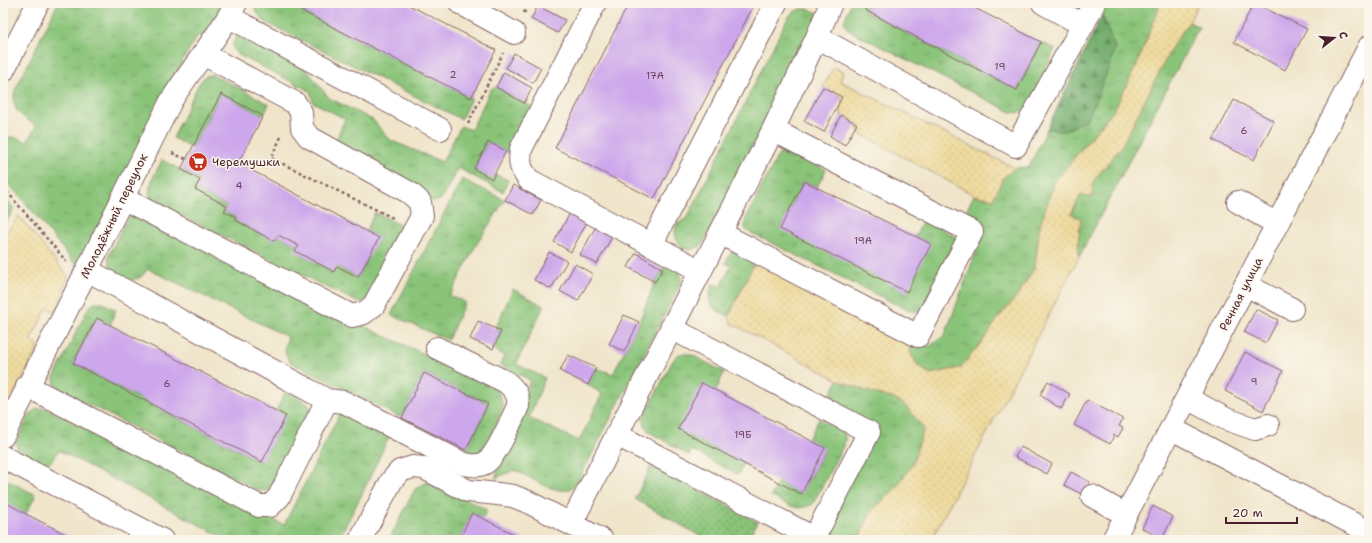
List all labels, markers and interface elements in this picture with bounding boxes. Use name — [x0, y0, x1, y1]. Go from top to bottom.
north arrow — [1314, 18, 1354, 58]
text: С — [1335, 30, 1351, 41]
house number: 19 — [995, 60, 1005, 73]
house number: 2 — [450, 68, 457, 81]
house number: 17А — [646, 69, 664, 82]
house number: 6 — [1241, 124, 1248, 137]
street label: Молодёжный переулок — [77, 150, 152, 281]
supermarket icon: Черемушки — [187, 151, 209, 173]
place label: Черемушки — [212, 154, 280, 170]
house number: 4 — [236, 179, 243, 192]
house number: 19А — [854, 234, 872, 247]
street label: Речная улица — [1216, 254, 1267, 334]
house number: 9 — [1251, 375, 1258, 388]
house number: 6 — [164, 377, 171, 390]
house number: 19Б — [734, 428, 752, 441]
scale bar — [1226, 499, 1297, 525]
text: 20 m — [1232, 505, 1263, 521]

